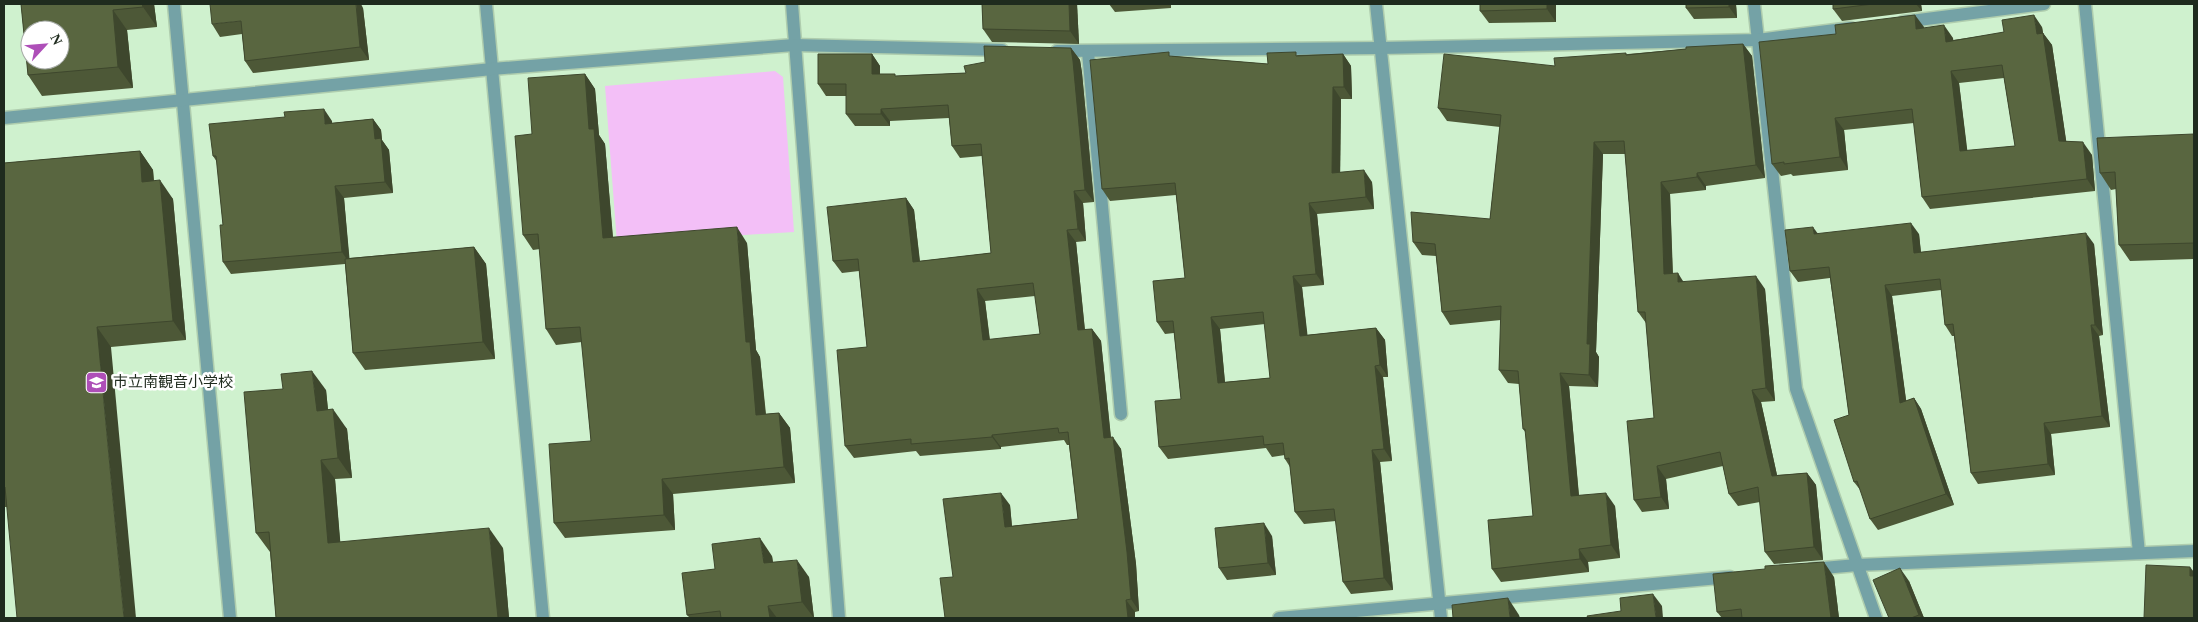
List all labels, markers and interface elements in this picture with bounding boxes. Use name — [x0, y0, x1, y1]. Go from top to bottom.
north arrow — [20, 20, 70, 70]
text: N — [47, 32, 65, 47]
school or university icon: 市立南観音小学校 — [85, 370, 109, 394]
place label: 市立南観音小学校 — [113, 374, 233, 390]

